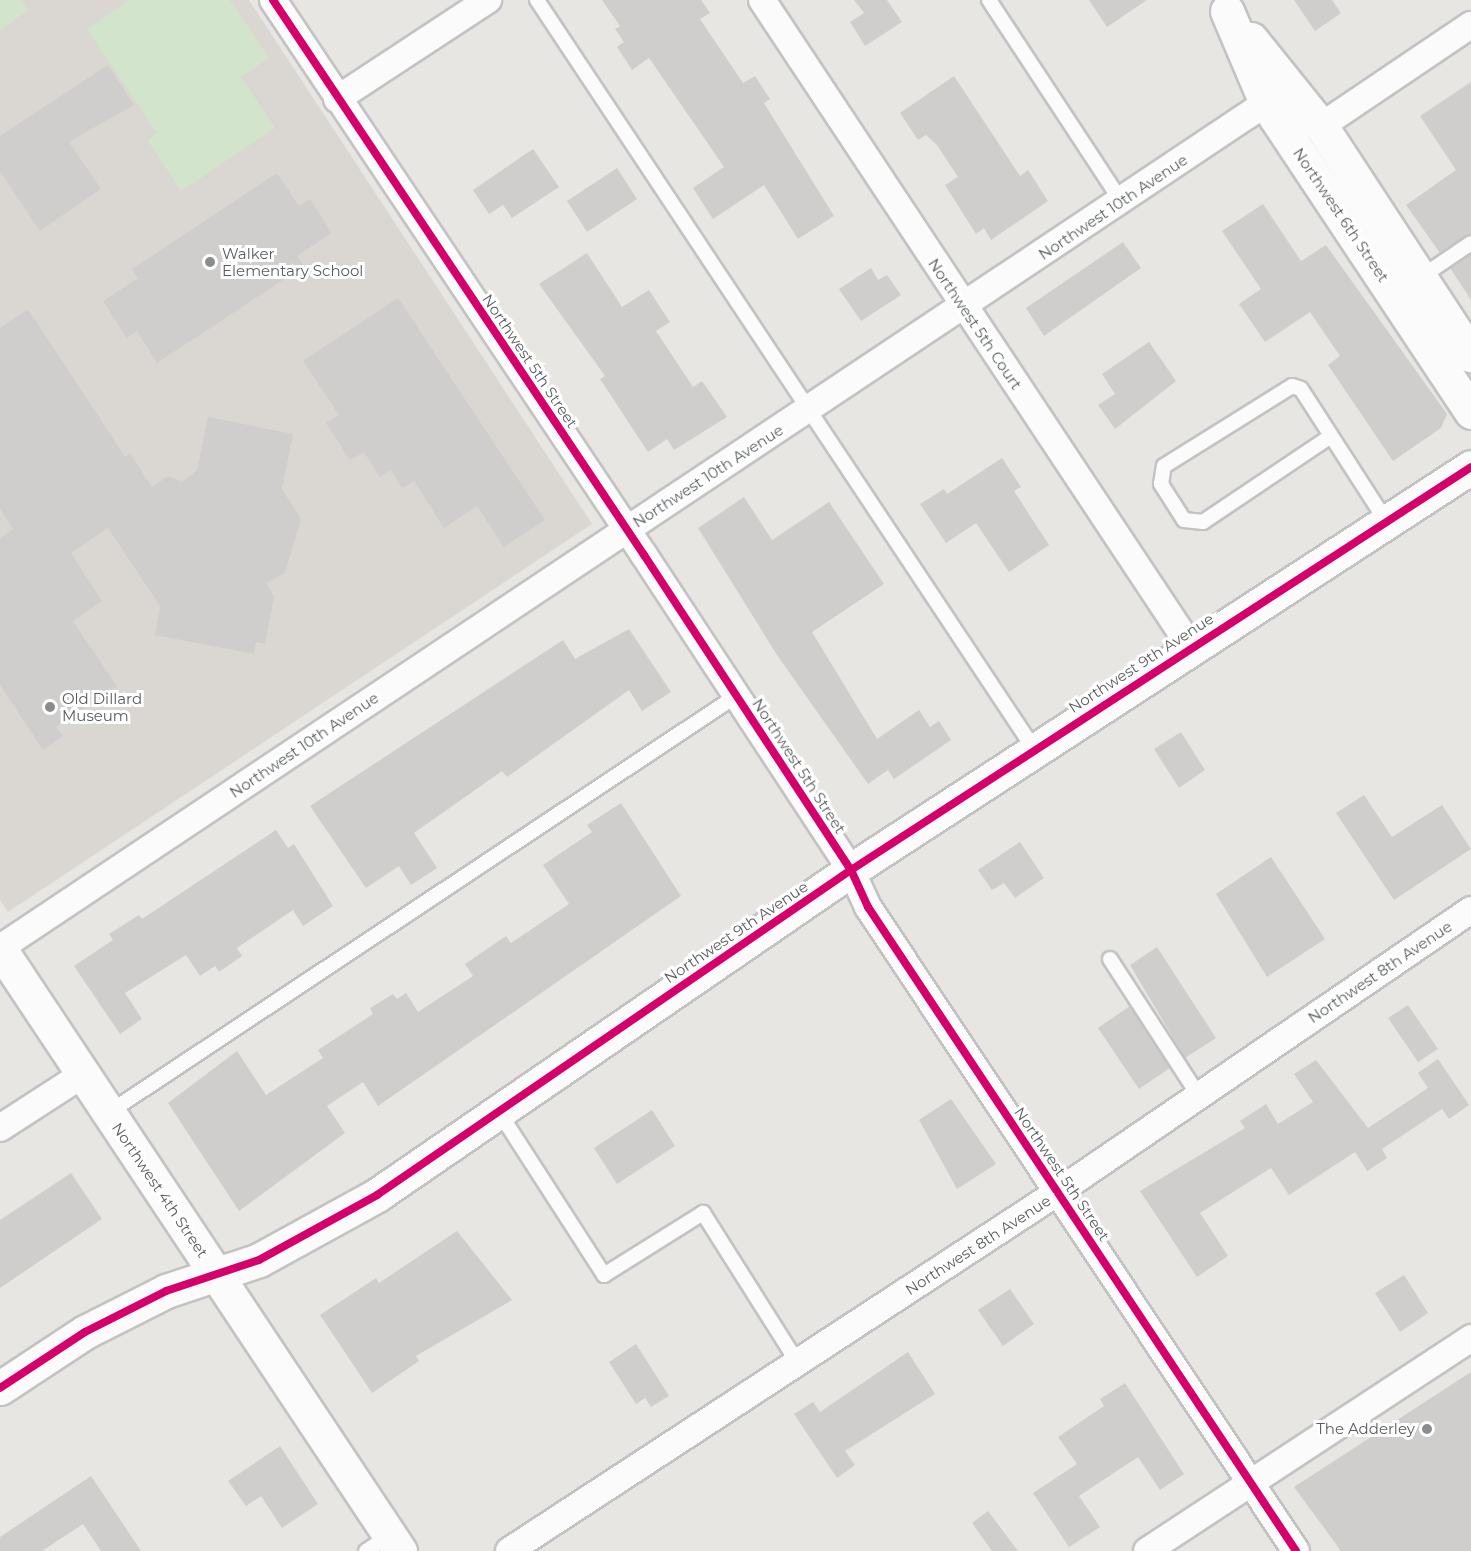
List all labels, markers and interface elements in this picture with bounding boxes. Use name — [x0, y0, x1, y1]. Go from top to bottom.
street label: Northwest 6th Street — [1289, 145, 1393, 285]
street label: Northwest 10th Avenue — [1035, 150, 1191, 264]
place label: Walker Elementary School — [222, 244, 363, 279]
marker: Walker Elementary School — [203, 255, 217, 269]
street label: Northwest 5th Court — [924, 255, 1026, 393]
street label: Northwest 5th Street — [479, 291, 581, 431]
street label: Northwest 10th Avenue — [629, 421, 787, 531]
street label: Northwest 9th Avenue — [1065, 609, 1217, 717]
street label: Northwest 10th Avenue — [226, 688, 382, 802]
place label: Old Dillard Museum — [62, 689, 142, 724]
street label: Northwest 5th Street — [749, 695, 849, 837]
marker: Old Dillard Museum — [43, 700, 57, 714]
street label: Northwest 9th Avenue — [661, 877, 811, 987]
street label: Northwest 8th Avenue — [1305, 917, 1455, 1027]
street label: Northwest 5th Street — [1011, 1104, 1113, 1244]
street label: Northwest 4th Street — [108, 1119, 212, 1261]
street label: Northwest 8th Avenue — [902, 1191, 1054, 1299]
place label: The Adderley — [1316, 1420, 1415, 1438]
marker: The Adderley — [1420, 1422, 1434, 1436]

